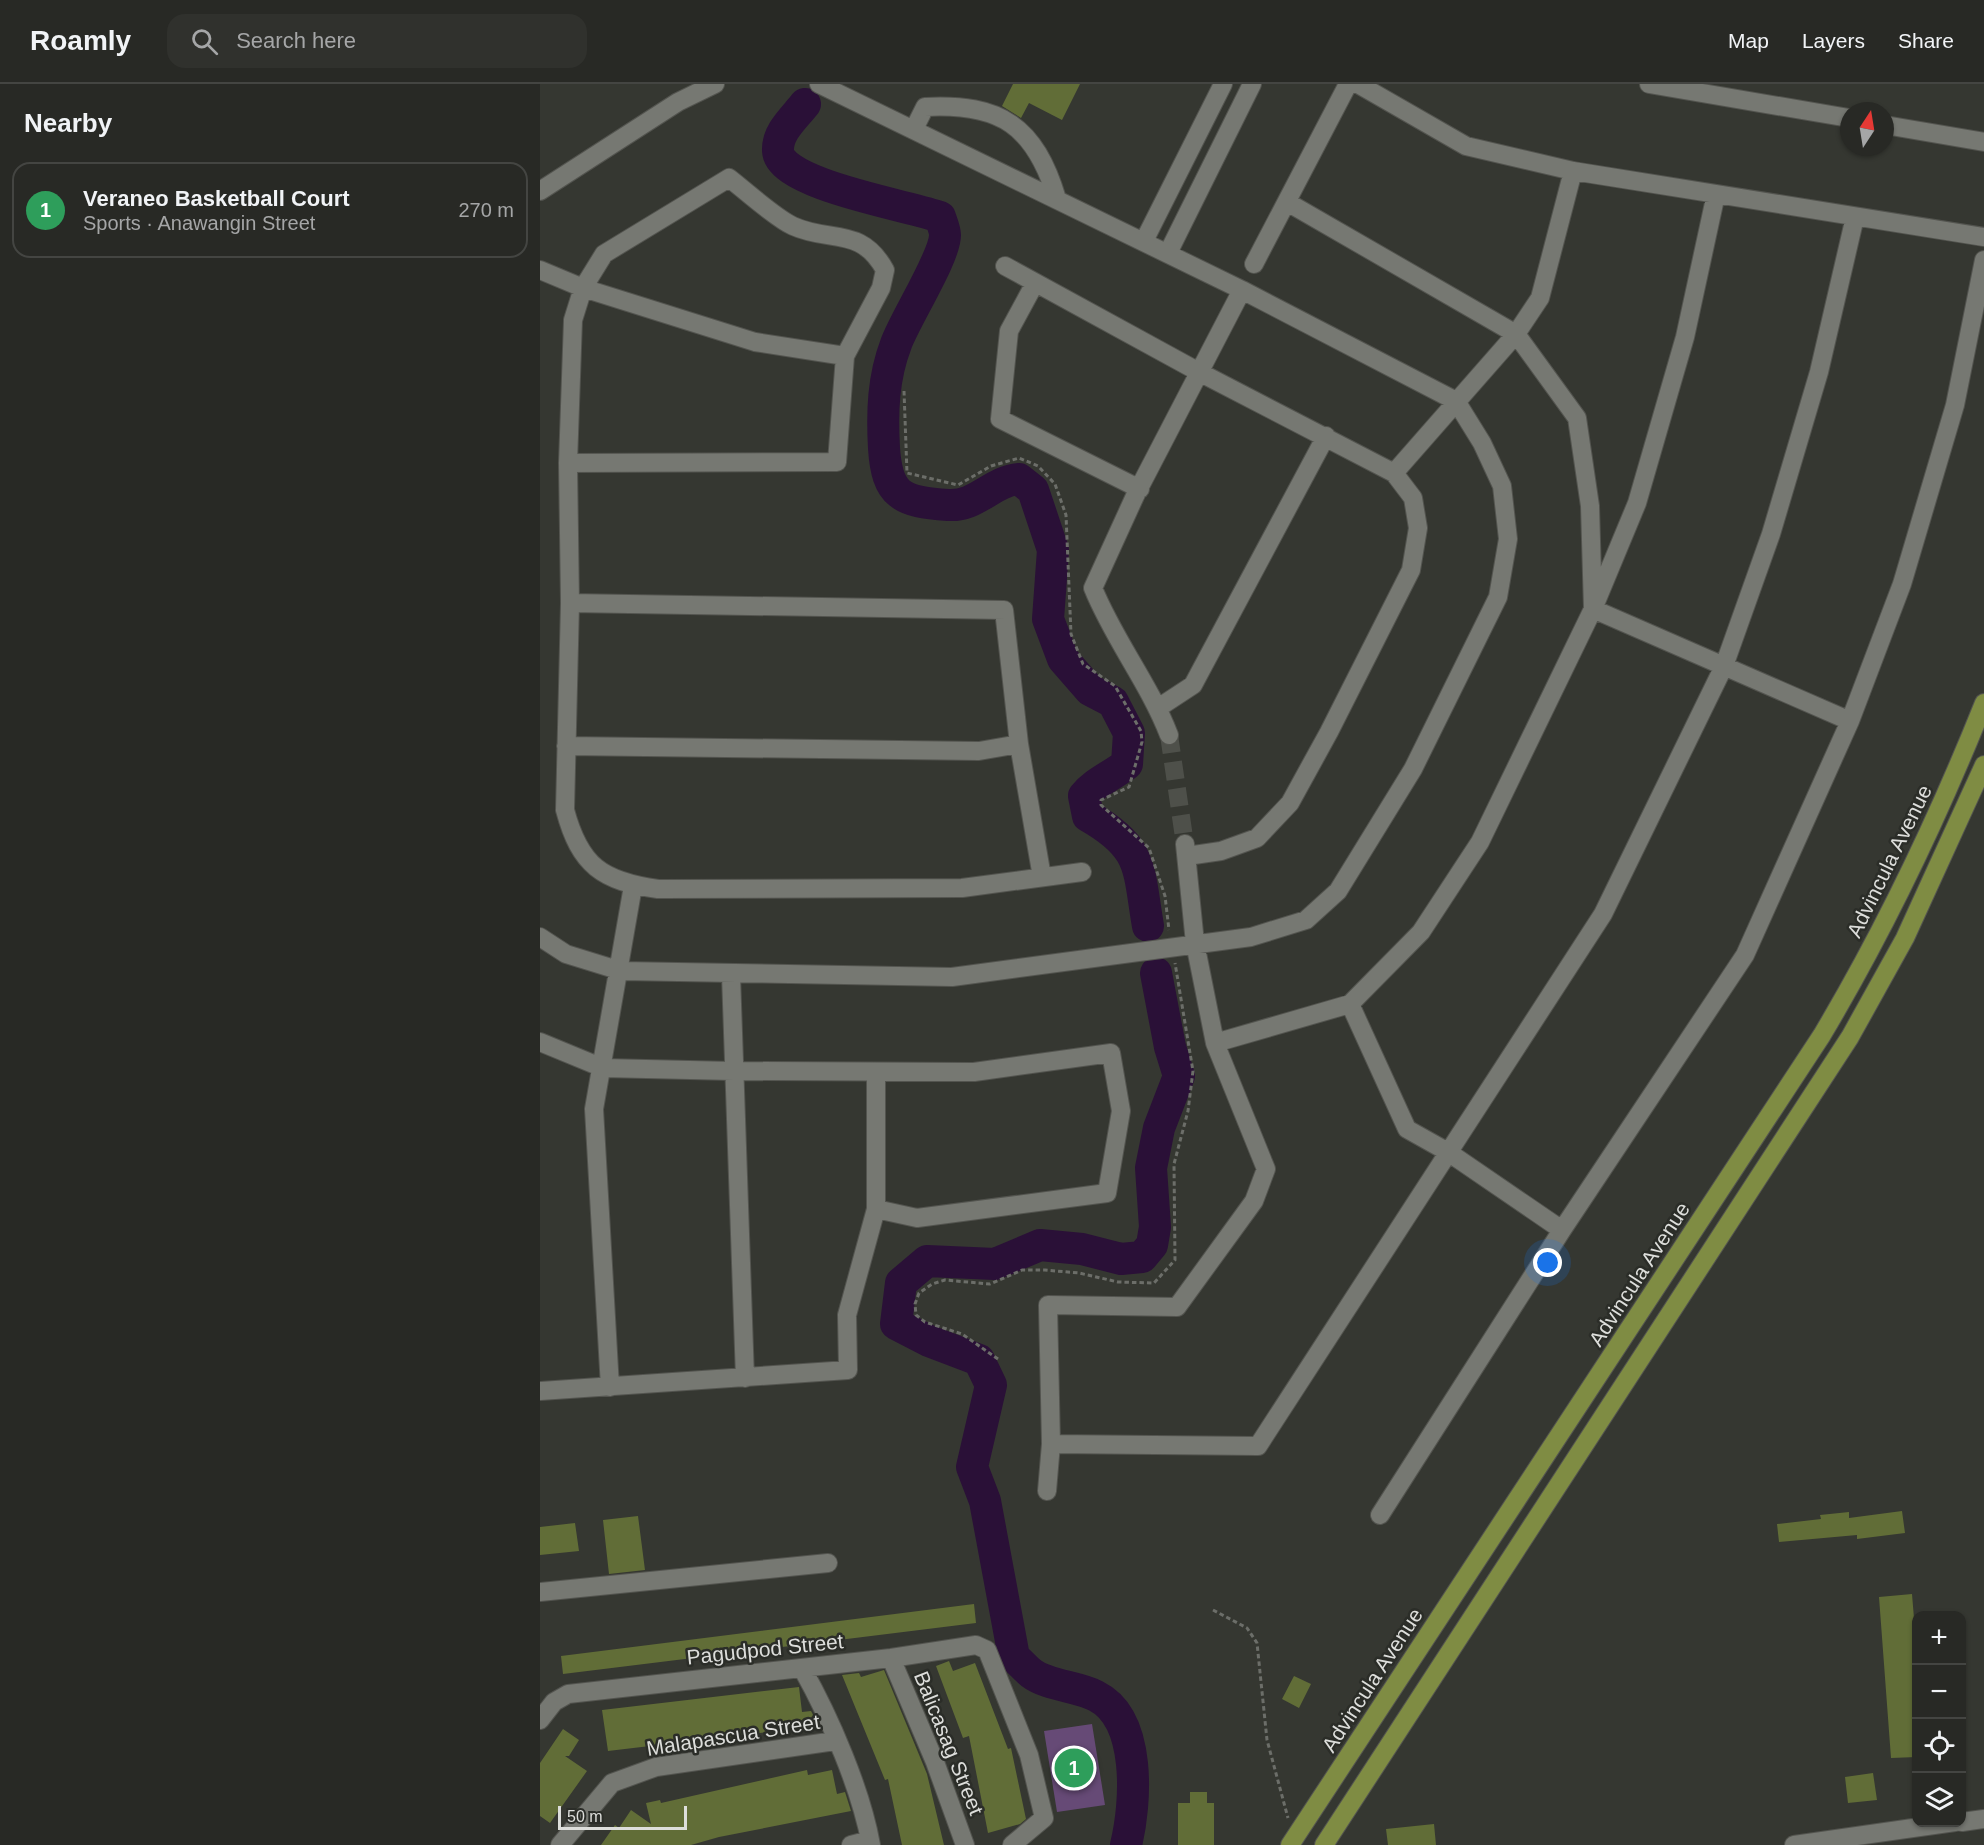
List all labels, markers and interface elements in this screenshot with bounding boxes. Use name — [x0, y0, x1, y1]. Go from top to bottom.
search box — [167, 14, 587, 68]
text: Roamly — [30, 25, 131, 56]
icon: search — [188, 25, 221, 58]
text: Search here — [236, 28, 356, 53]
text: Map — [1728, 29, 1769, 52]
text: Layers — [1802, 29, 1865, 52]
text: Share — [1898, 29, 1954, 52]
north arrow — [1840, 102, 1894, 156]
text: Nearby — [24, 108, 112, 138]
text: Veraneo Basketball Court — [83, 186, 350, 211]
text: 1 — [40, 199, 51, 221]
text: 270 m — [458, 199, 514, 221]
text: Sports · Anawangin Street — [83, 212, 315, 234]
street label: Advincula Avenue — [1842, 781, 1936, 941]
street label: Advincula Avenue — [1584, 1198, 1694, 1350]
your location — [1533, 1248, 1562, 1277]
street label: Advincula Avenue — [1317, 1604, 1427, 1756]
map controls — [1912, 1611, 1966, 1827]
button: + — [1912, 1611, 1966, 1665]
street label: Pagudpod Street — [685, 1629, 845, 1669]
button: − — [1912, 1665, 1966, 1719]
street label: Balicasag Street — [910, 1668, 988, 1818]
street label: Malapascua Street — [645, 1710, 821, 1760]
button: locate — [1912, 1719, 1966, 1773]
pin: 1 — [1054, 1746, 1094, 1790]
button: layers — [1912, 1773, 1966, 1827]
scale bar — [558, 1803, 687, 1830]
text: 50 m — [567, 1808, 603, 1825]

